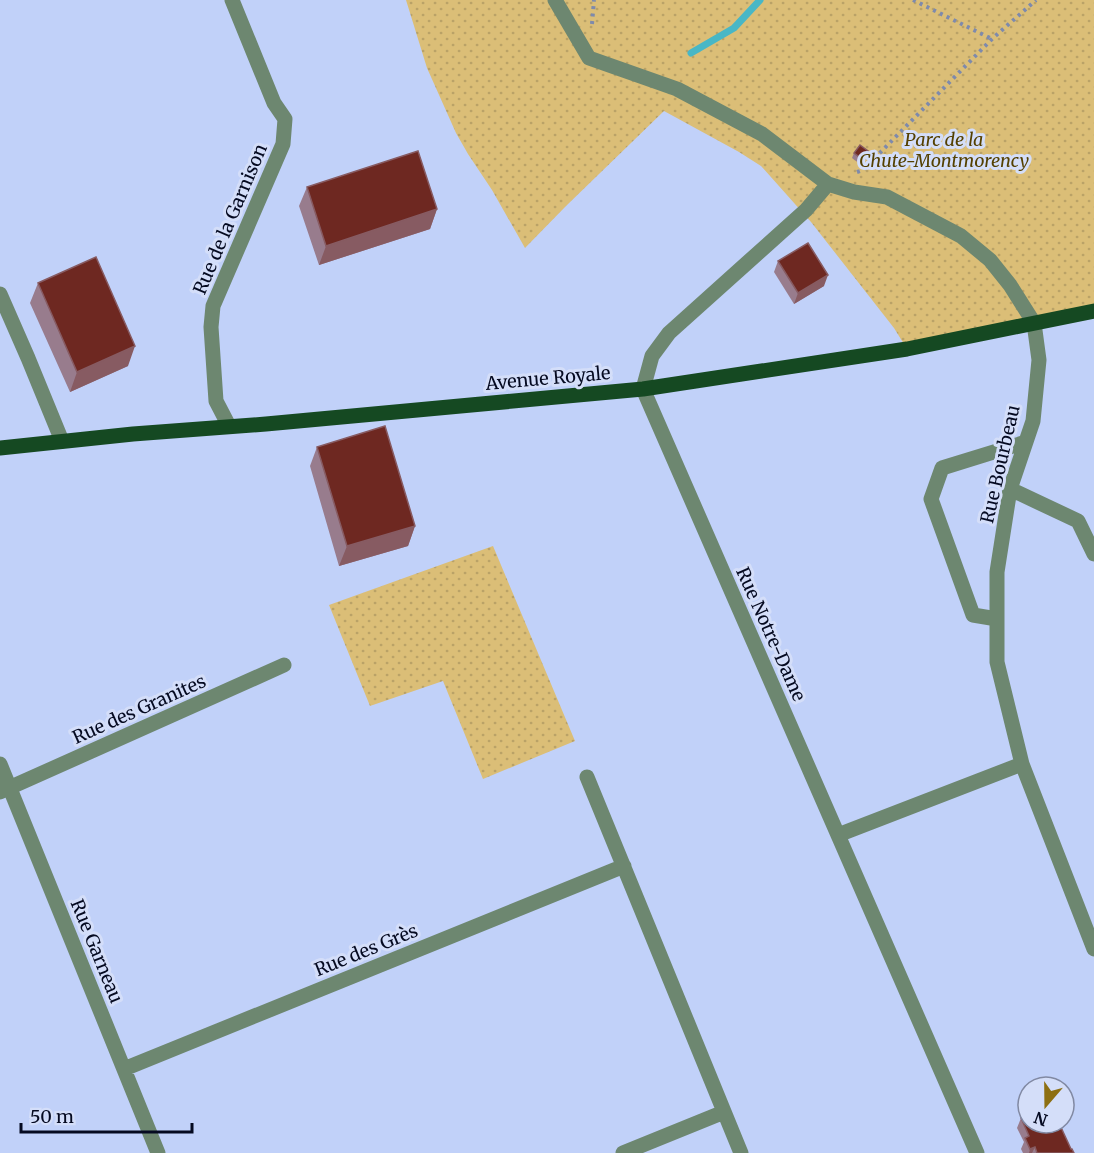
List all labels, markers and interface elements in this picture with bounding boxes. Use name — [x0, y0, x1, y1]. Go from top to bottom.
park label: Parc de la Chute-Montmorency — [859, 128, 1029, 172]
street label: Rue de la Garnison — [188, 140, 272, 298]
street label: Avenue Royale — [484, 361, 611, 395]
street label: Rue Bourbeau — [975, 403, 1025, 525]
street label: Rue Notre-Dame — [731, 563, 811, 705]
street label: Rue des Granites — [69, 669, 209, 749]
street label: Rue Garneau — [66, 896, 128, 1006]
street label: Rue des Grès — [311, 919, 421, 981]
north arrow — [1016, 1075, 1076, 1135]
scale bar — [21, 1096, 192, 1134]
text: 50 m — [30, 1105, 74, 1128]
text: N — [1031, 1107, 1050, 1131]

